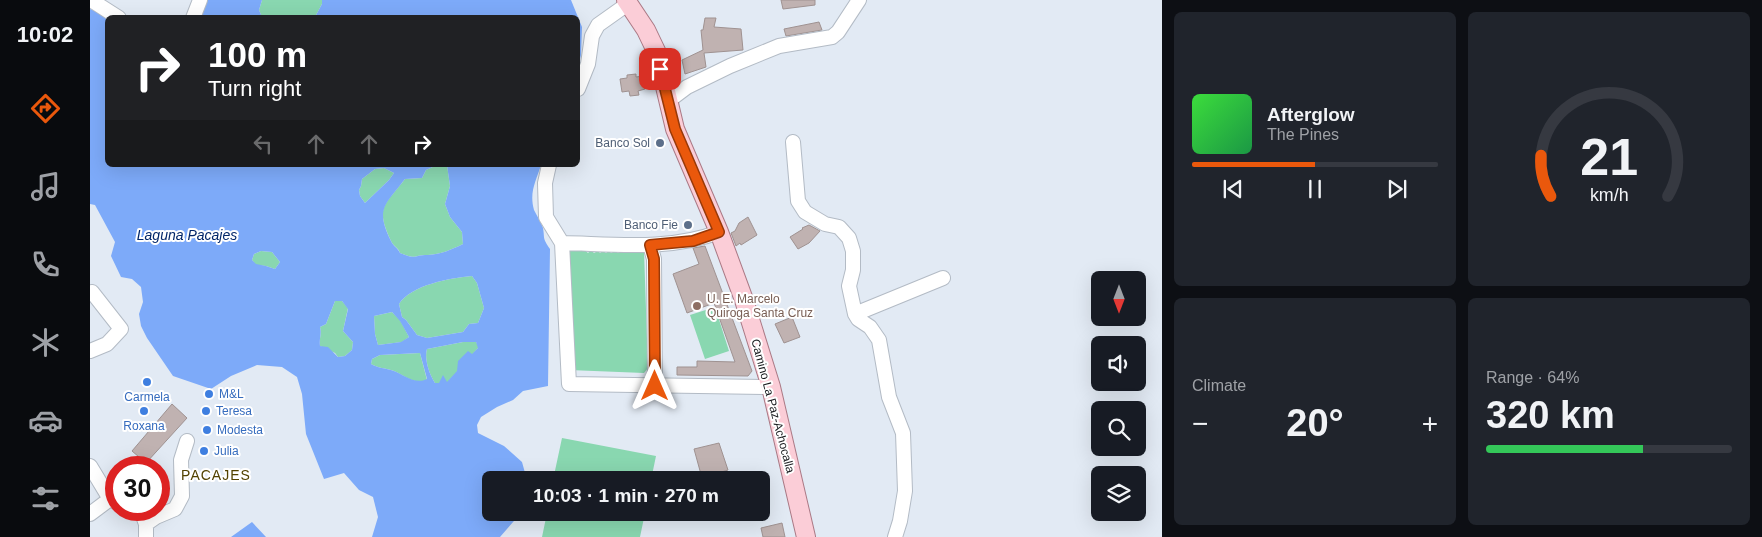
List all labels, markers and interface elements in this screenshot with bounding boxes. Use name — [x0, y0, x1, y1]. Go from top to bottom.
text: 10:02 — [17, 22, 73, 47]
icon: right — [125, 35, 190, 100]
text: 100 m — [208, 35, 307, 74]
pin — [639, 48, 681, 90]
icon: arrive — [646, 55, 674, 83]
text: Turn right — [208, 76, 301, 101]
icon: directions — [28, 91, 63, 126]
text: Afterglow — [1267, 104, 1355, 125]
text: The Pines — [1267, 126, 1339, 143]
text: 21 — [1580, 128, 1638, 186]
icon: left — [249, 130, 277, 158]
icon: ahead — [302, 130, 330, 158]
icon: ahead — [355, 130, 383, 158]
icon: right — [408, 130, 436, 158]
place label: Banco Sol — [595, 136, 650, 150]
marker: Banco Sol — [654, 137, 666, 149]
icon: music — [28, 169, 63, 204]
icon: previous — [1219, 175, 1247, 203]
icon: pause — [1301, 175, 1329, 203]
icon: next — [1383, 175, 1411, 203]
text: km/h — [1590, 185, 1628, 205]
place label: Banco Fie — [624, 218, 678, 232]
marker: Banco Fie — [682, 219, 694, 231]
water label: Laguna Pacajes — [137, 227, 237, 243]
icon: phone — [28, 247, 63, 282]
north arrow — [1091, 271, 1146, 326]
map controls — [1091, 271, 1146, 521]
place label: U. E. Marcelo Quiroga Santa Cruz — [707, 292, 813, 320]
marker: U. E. Marcelo Quiroga Santa Cruz — [691, 300, 703, 312]
icon: climate — [28, 325, 63, 360]
button: sound — [1091, 336, 1146, 391]
street label: Camino La Paz-Achocalla — [748, 338, 798, 475]
position arrow — [628, 359, 680, 411]
text: Range · 64% — [1486, 369, 1579, 386]
marker: Carmela — [141, 376, 153, 388]
text: Climate — [1192, 377, 1246, 394]
place label: M&L — [219, 387, 244, 401]
marker: M&L — [203, 388, 215, 400]
place label: Carmela — [124, 390, 170, 404]
text: 320 km — [1486, 394, 1615, 436]
button: search — [1091, 401, 1146, 456]
text: 20° — [1286, 402, 1344, 444]
icon: car — [28, 403, 63, 438]
place label: Teresa — [216, 404, 252, 418]
marker: Roxana — [138, 405, 150, 417]
marker: Teresa — [200, 405, 212, 417]
text: − — [1192, 408, 1208, 439]
text: + — [1422, 408, 1438, 439]
place label: Roxana — [123, 419, 165, 433]
place label: Modesta — [217, 423, 263, 437]
marker: Modesta — [201, 424, 213, 436]
place label: Julia — [214, 444, 239, 458]
marker: Julia — [198, 445, 210, 457]
speed limit sign: 30 — [105, 456, 170, 521]
button: layers — [1091, 466, 1146, 521]
district label: PACAJES — [181, 467, 251, 483]
icon: filters — [28, 481, 63, 516]
text: 10:03 · 1 min · 270 m — [533, 485, 719, 506]

